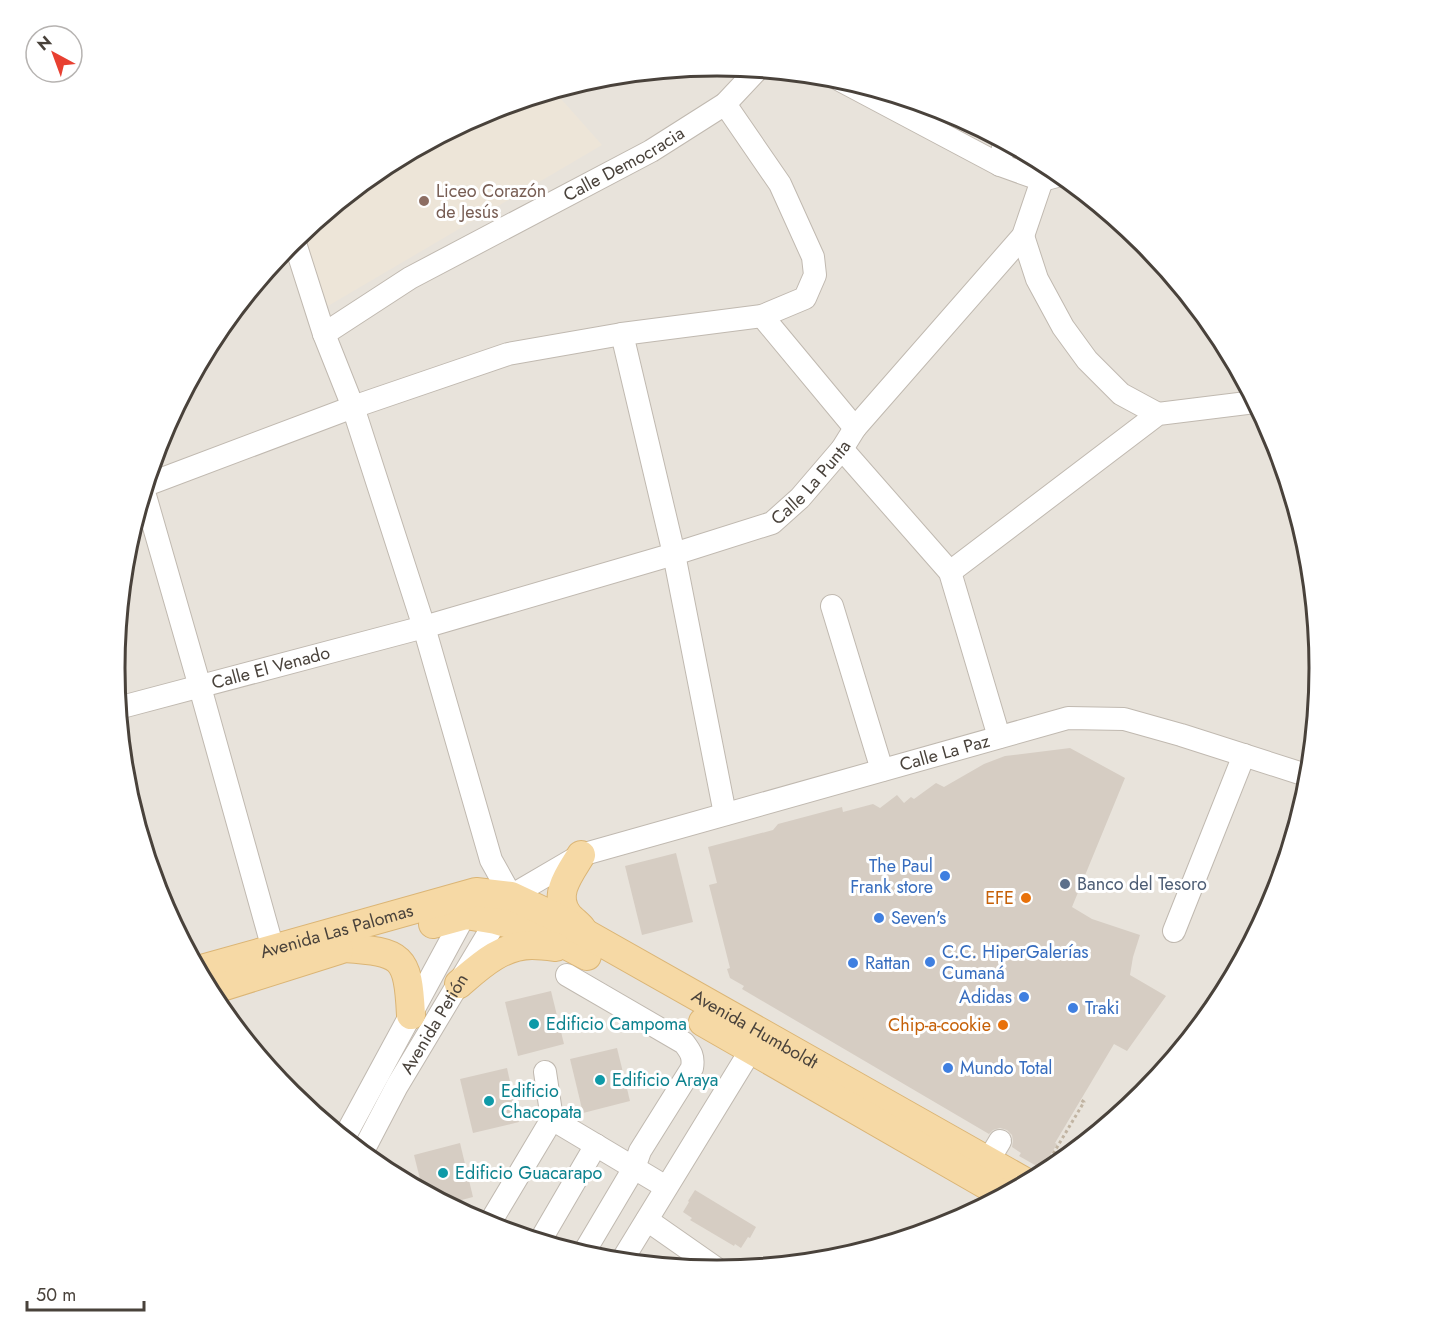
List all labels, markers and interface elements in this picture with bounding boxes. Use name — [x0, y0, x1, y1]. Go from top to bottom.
north arrow — [24, 24, 84, 84]
text: N — [32, 30, 57, 56]
street label: Calle Democracia — [559, 120, 690, 208]
place label: Liceo Corazón de Jesús — [436, 178, 546, 225]
marker: Liceo Corazón de Jesús — [417, 194, 431, 208]
street label: Calle La Punta — [765, 435, 857, 531]
street label: Calle El Venado — [209, 639, 333, 696]
street label: Calle La Paz — [897, 727, 993, 778]
place label: The Paul Frank store — [850, 853, 933, 900]
marker: The Paul Frank store — [938, 869, 952, 883]
place label: Banco del Tesoro — [1077, 871, 1207, 897]
marker: Banco del Tesoro — [1058, 877, 1072, 891]
place label: EFE — [985, 885, 1014, 911]
marker: EFE — [1019, 891, 1033, 905]
street label: Avenida Las Palomas — [257, 897, 416, 965]
place label: Seven's — [891, 905, 946, 931]
marker: Seven's — [872, 911, 886, 925]
place label: C.C. HiperGalerías Cumaná — [942, 939, 1089, 986]
place label: Rattan — [865, 950, 911, 976]
marker: C.C. HiperGalerías Cumaná — [923, 955, 937, 969]
marker: Rattan — [846, 956, 860, 970]
street label: Avenida Petión — [394, 969, 475, 1079]
street label: Avenida Humboldt — [687, 983, 824, 1076]
place label: Adidas — [959, 984, 1012, 1010]
marker: Adidas — [1017, 990, 1031, 1004]
place label: Traki — [1085, 995, 1119, 1021]
marker: Traki — [1066, 1001, 1080, 1015]
place label: Edificio Campoma — [546, 1011, 687, 1037]
place label: Chip-a-cookie — [888, 1012, 991, 1038]
marker: Edificio Campoma — [527, 1017, 541, 1031]
marker: Chip-a-cookie — [996, 1018, 1010, 1032]
place label: Mundo Total — [960, 1055, 1052, 1081]
marker: Mundo Total — [941, 1061, 955, 1075]
place label: Edificio Araya — [612, 1067, 718, 1093]
marker: Edificio Araya — [593, 1073, 607, 1087]
place label: Edificio Chacopata — [501, 1078, 582, 1125]
marker: Edificio Chacopata — [482, 1094, 496, 1108]
place label: Edificio Guacarapo — [455, 1160, 603, 1186]
marker: Edificio Guacarapo — [436, 1166, 450, 1180]
scale bar — [27, 1274, 144, 1312]
text: 50 m — [36, 1282, 76, 1308]

